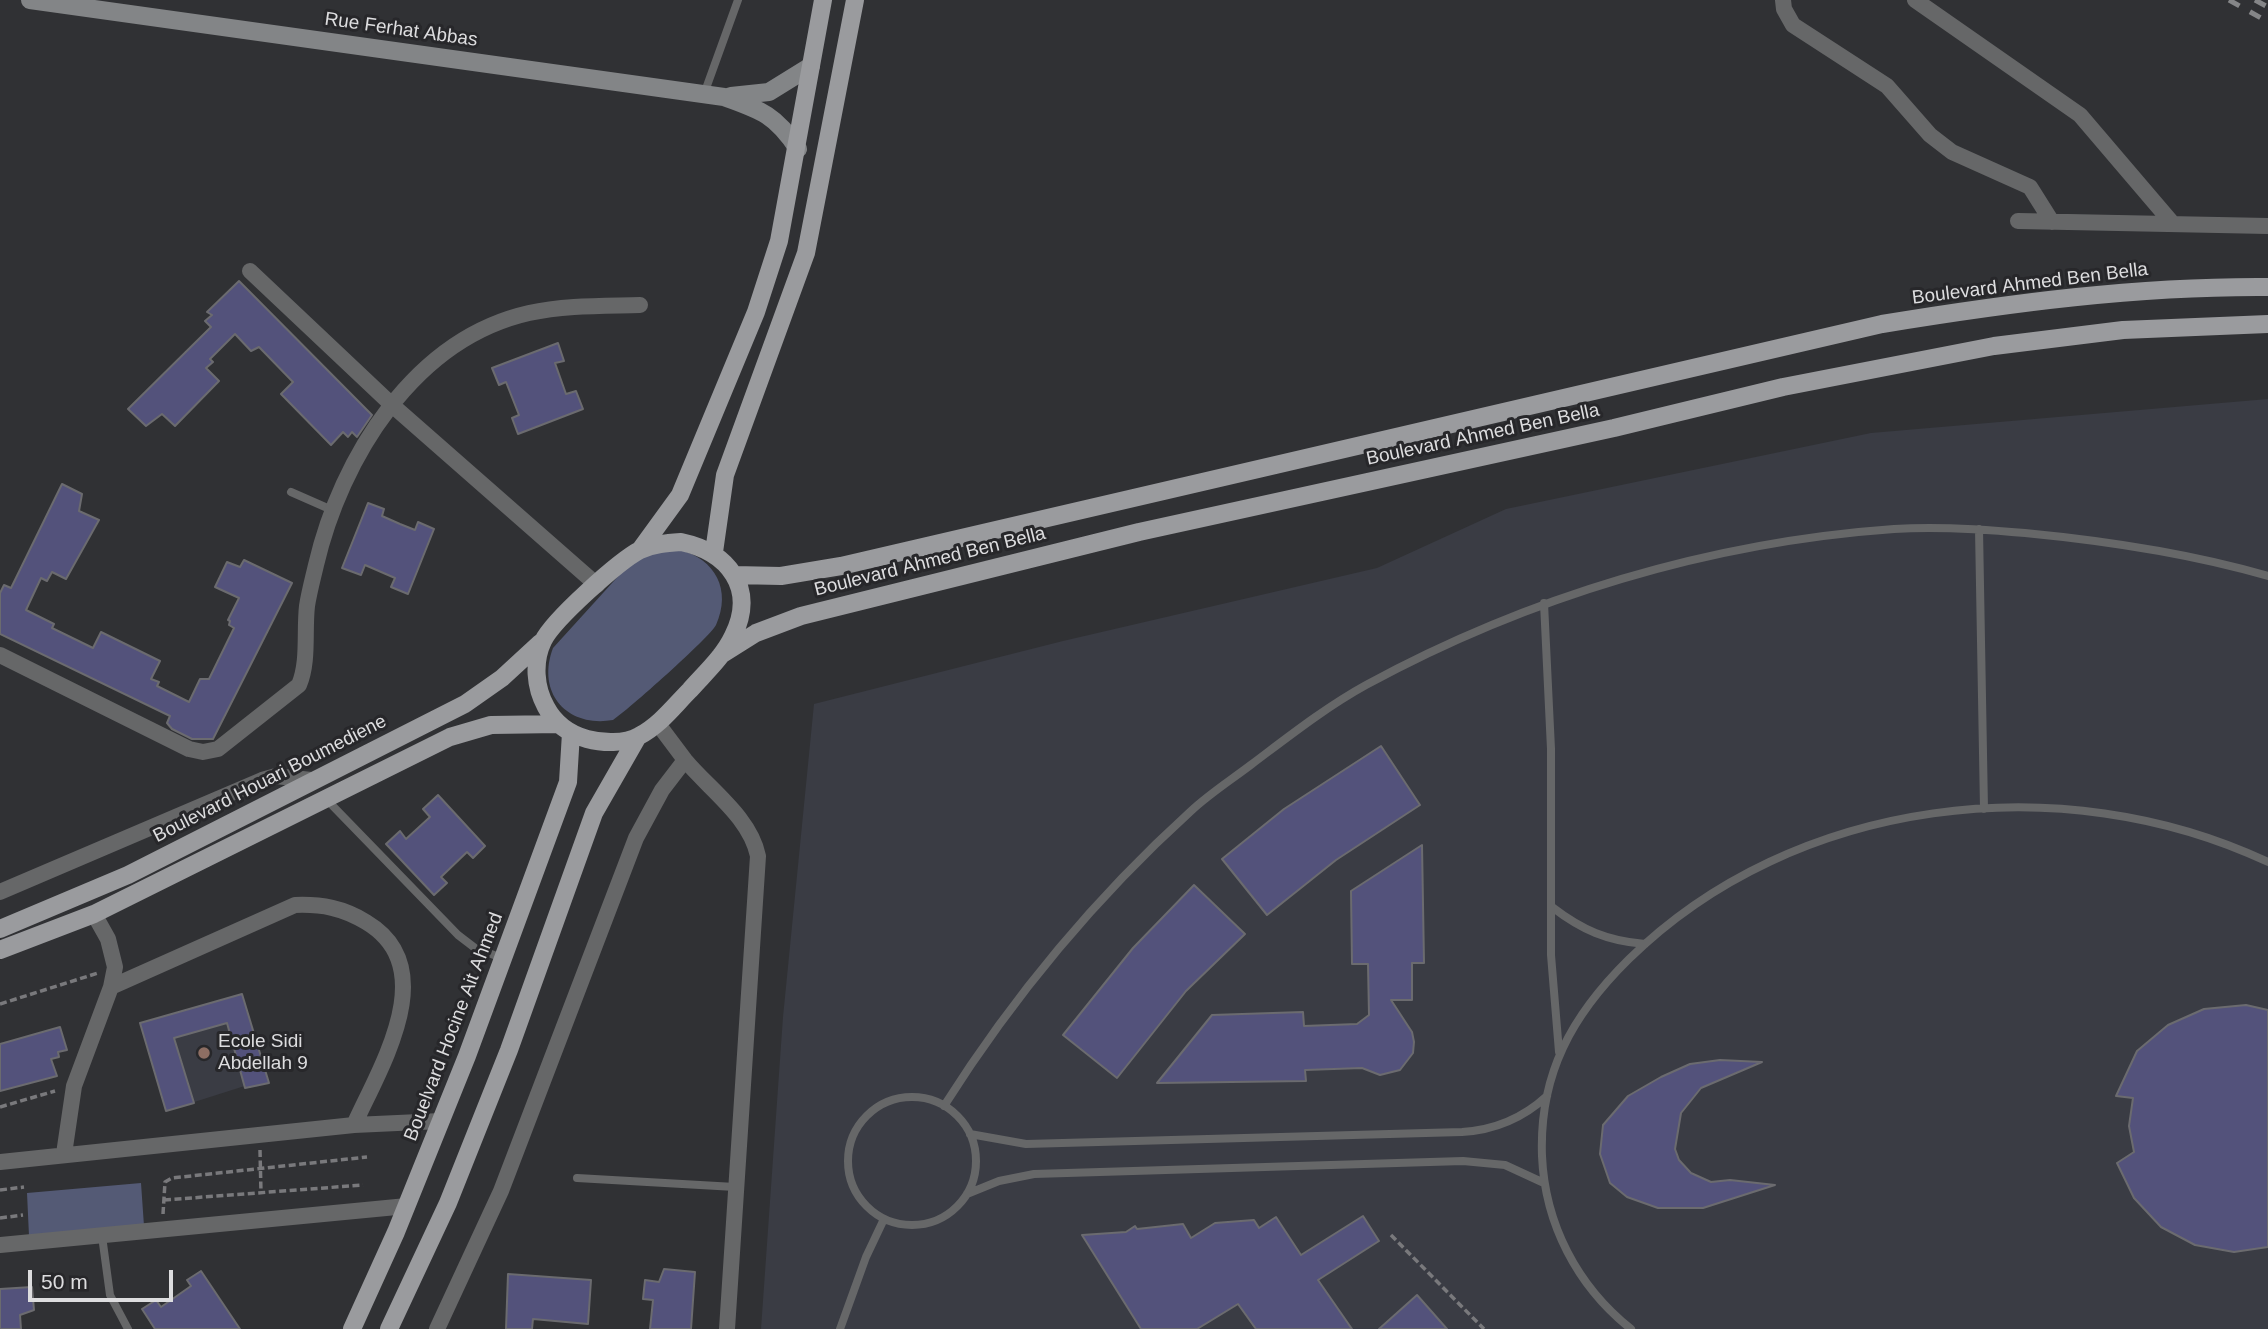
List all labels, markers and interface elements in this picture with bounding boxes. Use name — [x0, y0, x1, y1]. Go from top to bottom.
street label: Rue Ferhat Abbas — [323, 8, 479, 52]
street label: Boulevard Ahmed Ben Bella — [1911, 258, 2149, 310]
street label: Boulevard Ahmed Ben Bella — [1364, 399, 1602, 471]
street label: Boulevard Ahmed Ben Bella — [812, 522, 1048, 602]
street label: Boulevard Houari Boumediene — [150, 710, 390, 848]
street label: Bouelvard Hocine Ait Ahmed — [400, 910, 508, 1144]
place label: Ecole Sidi Abdellah 9 — [218, 1031, 308, 1075]
marker: Ecole Sidi Abdellah 9 — [196, 1045, 212, 1061]
scale bar — [32, 1256, 177, 1300]
text: 50 m — [41, 1270, 88, 1293]

